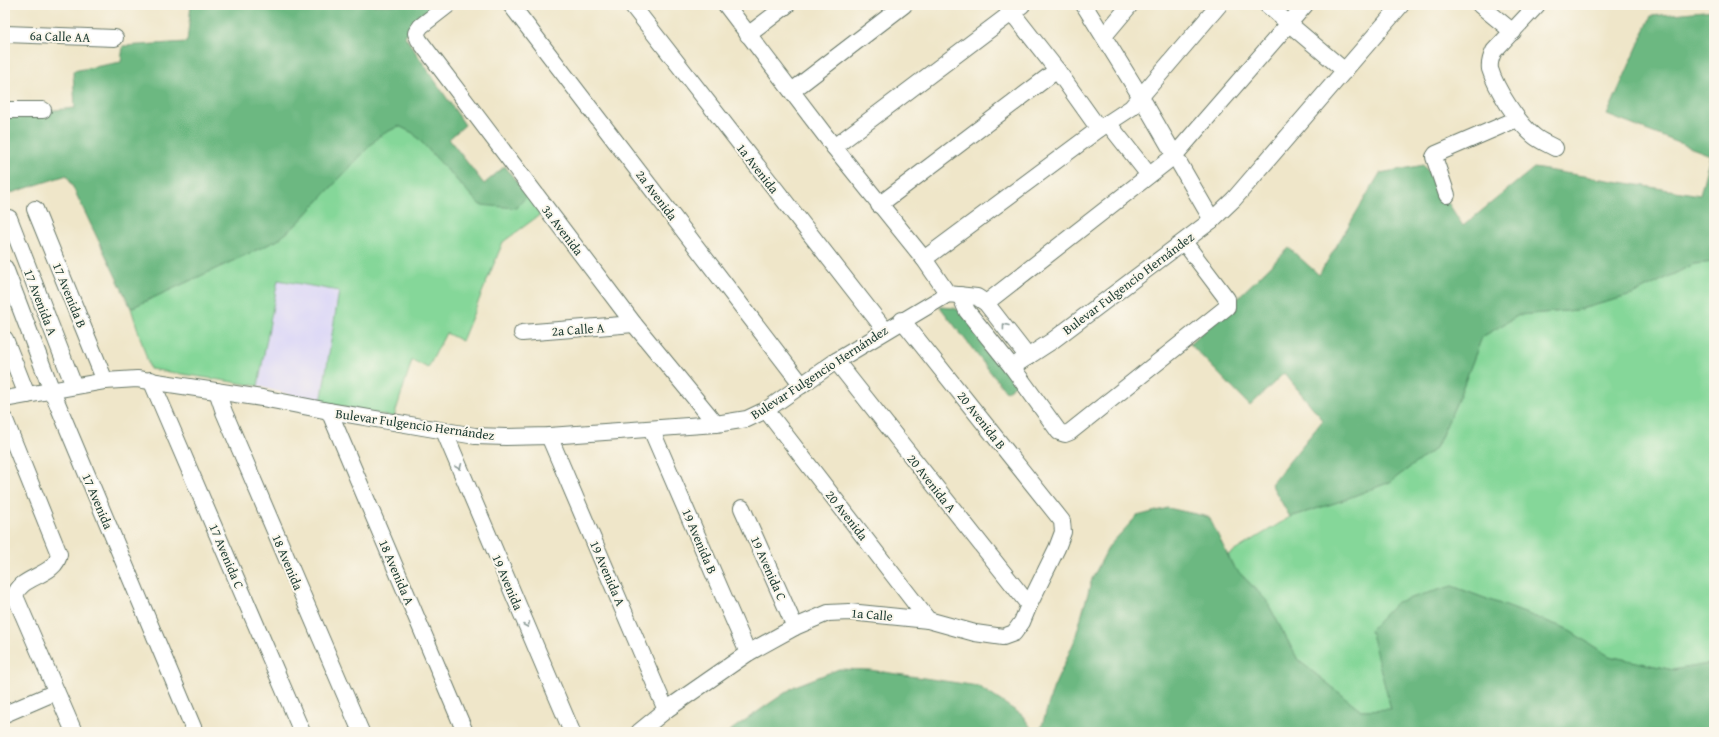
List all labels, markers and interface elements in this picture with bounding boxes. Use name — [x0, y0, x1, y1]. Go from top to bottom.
street label: 6a Calle AA — [29, 26, 91, 47]
street label: 1a Avenida — [732, 139, 784, 198]
street label: 2a Avenida — [631, 166, 682, 225]
street label: 3a Avenida — [537, 201, 588, 260]
street label: Bulevar Fulgencio Hernández — [1059, 227, 1198, 339]
street label: 17 Avenida B — [48, 260, 91, 331]
street label: 17 Avenida A — [19, 266, 62, 338]
street label: 2a Calle A — [551, 318, 605, 341]
street label: Bulevar Fulgencio Hernández — [747, 321, 892, 424]
one-way arrow — [1003, 323, 1010, 330]
street label: 20 Avenida B — [953, 387, 1010, 453]
street label: Bulevar Fulgencio Hernández — [334, 404, 496, 445]
street label: 20 Avenida A — [903, 450, 961, 517]
one-way arrow — [455, 464, 463, 471]
street label: 17 Avenida — [77, 470, 118, 533]
street label: 20 Avenida — [821, 486, 873, 545]
street label: 19 Avenida B — [677, 506, 722, 577]
street label: 17 Avenida C — [204, 521, 249, 592]
street label: 18 Avenida — [267, 531, 308, 594]
street label: 19 Avenida C — [746, 533, 791, 604]
street label: 18 Avenida A — [374, 536, 419, 608]
street label: 19 Avenida A — [585, 537, 630, 609]
street label: 19 Avenida — [487, 551, 528, 614]
street label: 1a Calle — [850, 603, 894, 626]
one-way arrow — [522, 622, 530, 629]

